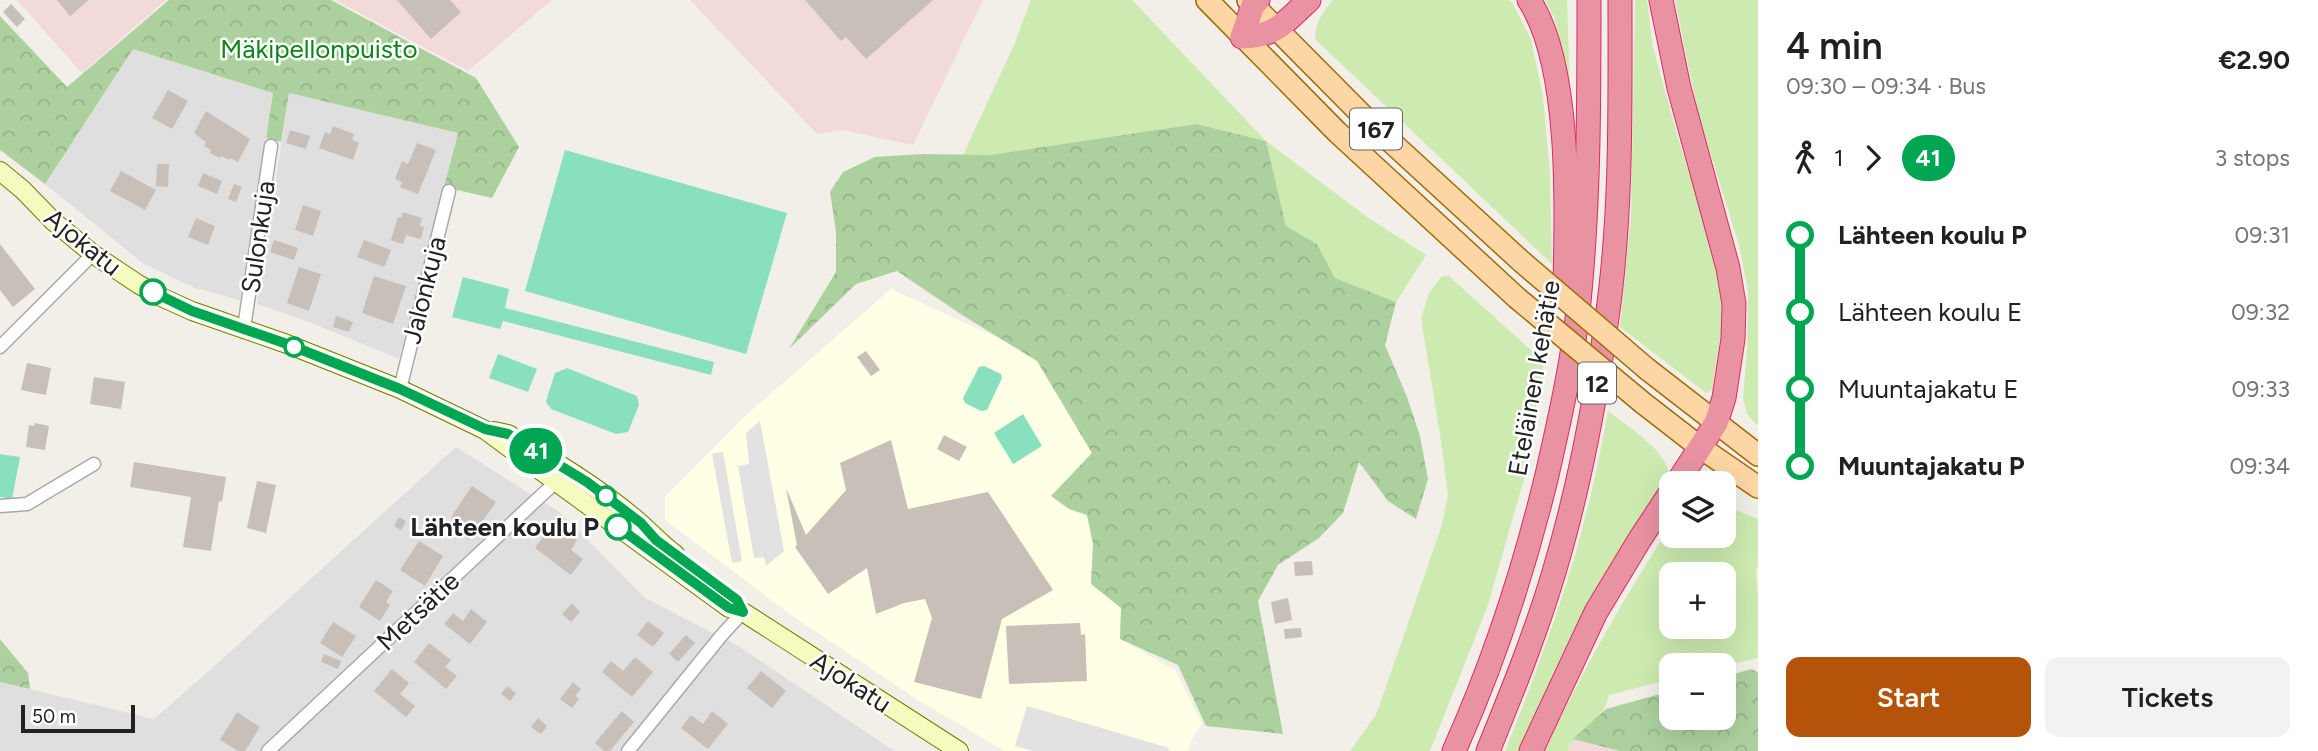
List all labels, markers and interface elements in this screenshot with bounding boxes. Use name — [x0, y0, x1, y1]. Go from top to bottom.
text: 4 min — [1786, 23, 1883, 69]
park label: Mäkipellonpuisto — [220, 33, 418, 65]
text: €2.90 — [2218, 44, 2290, 76]
text: 09:30 – 09:34 · Bus — [1786, 72, 1986, 100]
road number: 167 — [1350, 108, 1402, 149]
icon: walk — [1786, 139, 1824, 177]
icon: forward — [1854, 139, 1892, 177]
text: 41 — [1916, 143, 1941, 172]
text: 1 — [1834, 144, 1844, 172]
text: 3 stops — [2215, 144, 2290, 172]
street label: Sulonkuja — [234, 179, 282, 295]
street label: Ajokatu — [38, 201, 128, 283]
text: Lähteen koulu P — [1838, 219, 2027, 251]
text: 09:31 — [2234, 221, 2290, 249]
street label: Jalonkuja — [395, 233, 453, 347]
street label: Eteläinen kehätie — [1501, 278, 1567, 478]
unlabelled marker — [140, 279, 166, 305]
text: Lähteen koulu E — [1838, 296, 2022, 328]
text: 09:32 — [2231, 298, 2290, 326]
unlabelled marker — [284, 337, 304, 357]
road number: 12 — [1578, 362, 1616, 404]
text: Muuntajakatu E — [1838, 373, 2019, 405]
text: 09:33 — [2231, 375, 2290, 403]
line badge: 41 — [504, 428, 568, 474]
text: 41 — [523, 436, 549, 465]
text: Muuntajakatu P — [1838, 450, 2024, 482]
text: 09:34 — [2230, 452, 2290, 480]
map controls — [1659, 471, 1736, 730]
button: layers — [1659, 471, 1736, 548]
unlabelled marker — [596, 486, 616, 506]
place label: Lähteen koulu P — [410, 511, 599, 543]
marker: Lähteen koulu P — [605, 514, 631, 540]
button: + — [1659, 562, 1736, 639]
street label: Metsätie — [370, 565, 466, 657]
street label: Ajokatu — [805, 644, 897, 720]
button: − — [1659, 653, 1736, 730]
button: Start — [1786, 657, 2031, 737]
button: Tickets — [2045, 657, 2290, 737]
scale bar — [21, 702, 135, 734]
text: 50 m — [32, 705, 76, 728]

